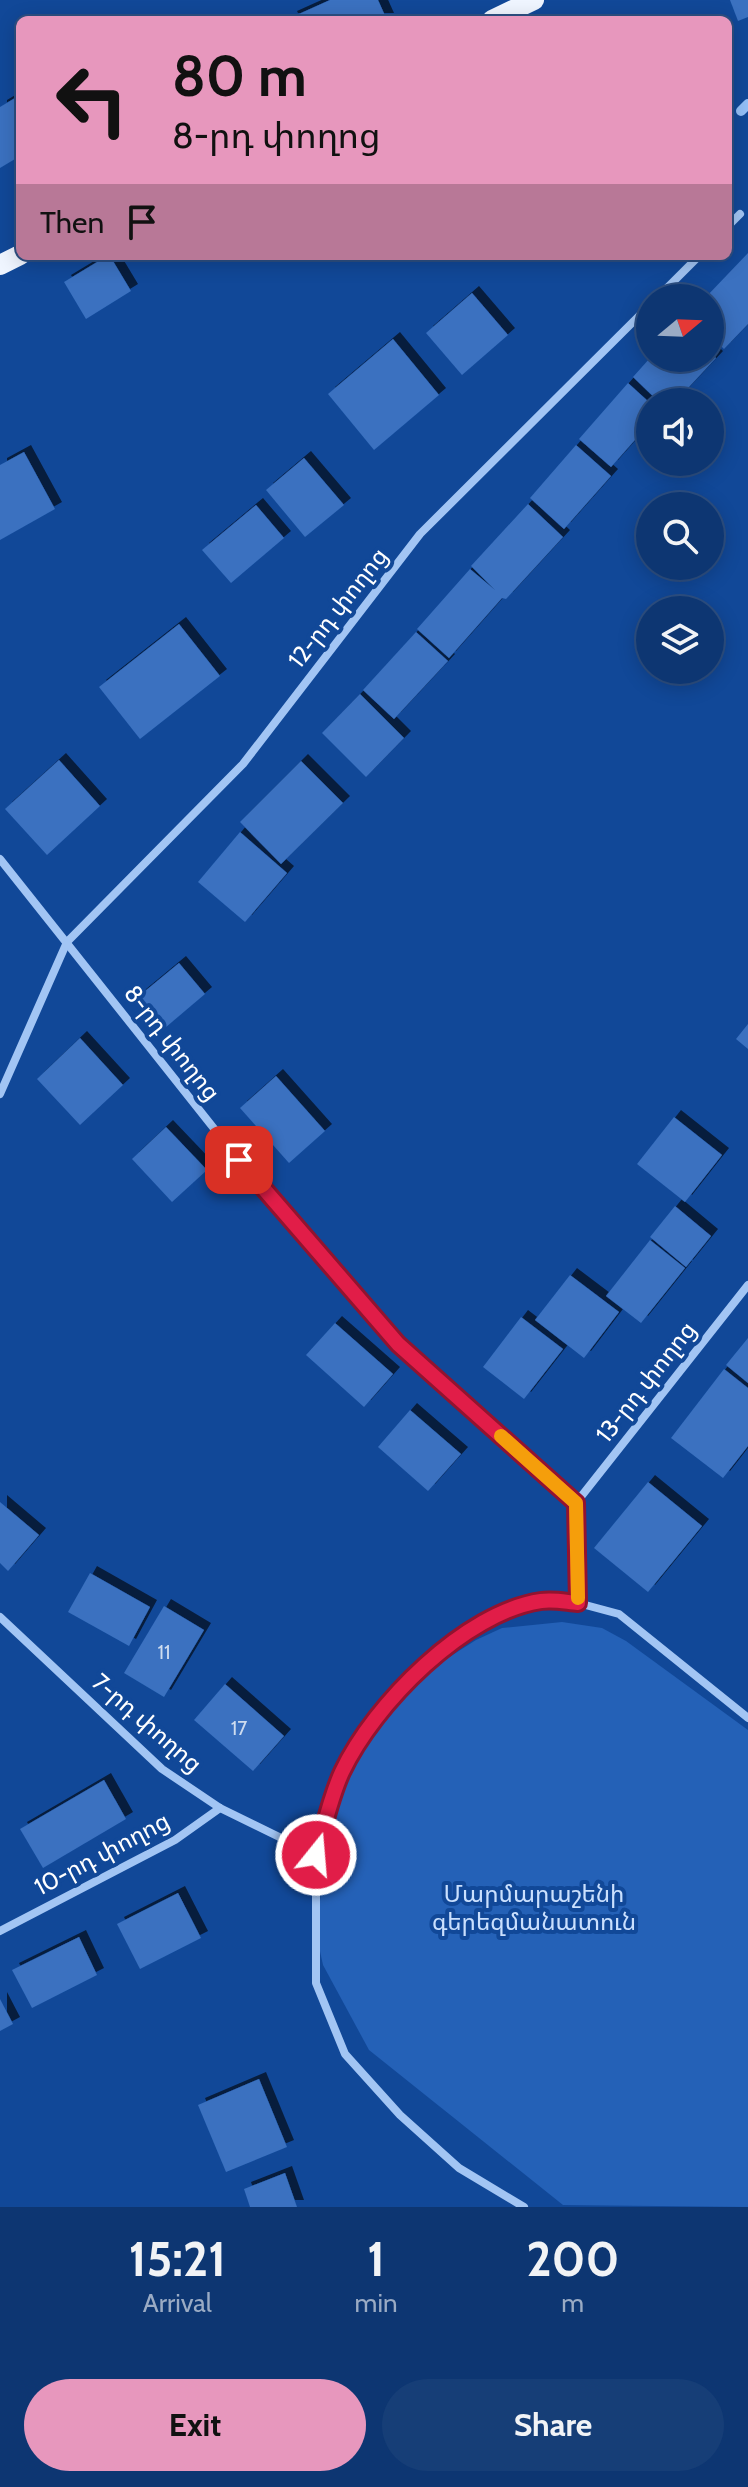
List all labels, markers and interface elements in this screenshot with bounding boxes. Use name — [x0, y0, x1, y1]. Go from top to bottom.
text: 80 m — [172, 42, 307, 110]
icon: left — [40, 48, 144, 152]
text: 8-րդ փողոց — [172, 113, 380, 157]
icon: arrive — [120, 200, 164, 244]
text: Then — [40, 204, 104, 241]
north arrow — [636, 284, 724, 372]
map controls — [636, 284, 724, 684]
button: sound — [636, 388, 724, 476]
button: search — [636, 492, 724, 580]
street label: 12-րդ փողոց — [282, 542, 394, 674]
button: layers — [636, 596, 724, 684]
street label: 8-րդ փողոց — [118, 979, 227, 1106]
pin — [205, 1126, 273, 1194]
icon: arrive — [217, 1138, 261, 1182]
street label: 13-րդ փողոց — [589, 1316, 702, 1448]
house number: 11 — [157, 1640, 171, 1664]
street label: 7-րդ փողոց — [86, 1667, 208, 1778]
house number: 17 — [231, 1716, 247, 1740]
street label: 10-րդ փողոց — [29, 1806, 174, 1901]
position arrow — [274, 1813, 358, 1897]
park label: Մարմարաշենի գերեզմանատուն — [432, 1879, 636, 1936]
text: 15:21 — [129, 2230, 226, 2288]
text: 1 — [367, 2230, 385, 2288]
text: 200 — [526, 2230, 619, 2288]
text: Arrival — [143, 2287, 212, 2319]
text: min — [355, 2287, 397, 2319]
text: m — [561, 2287, 584, 2319]
button: Exit — [24, 2379, 366, 2471]
button: Share — [382, 2379, 724, 2471]

